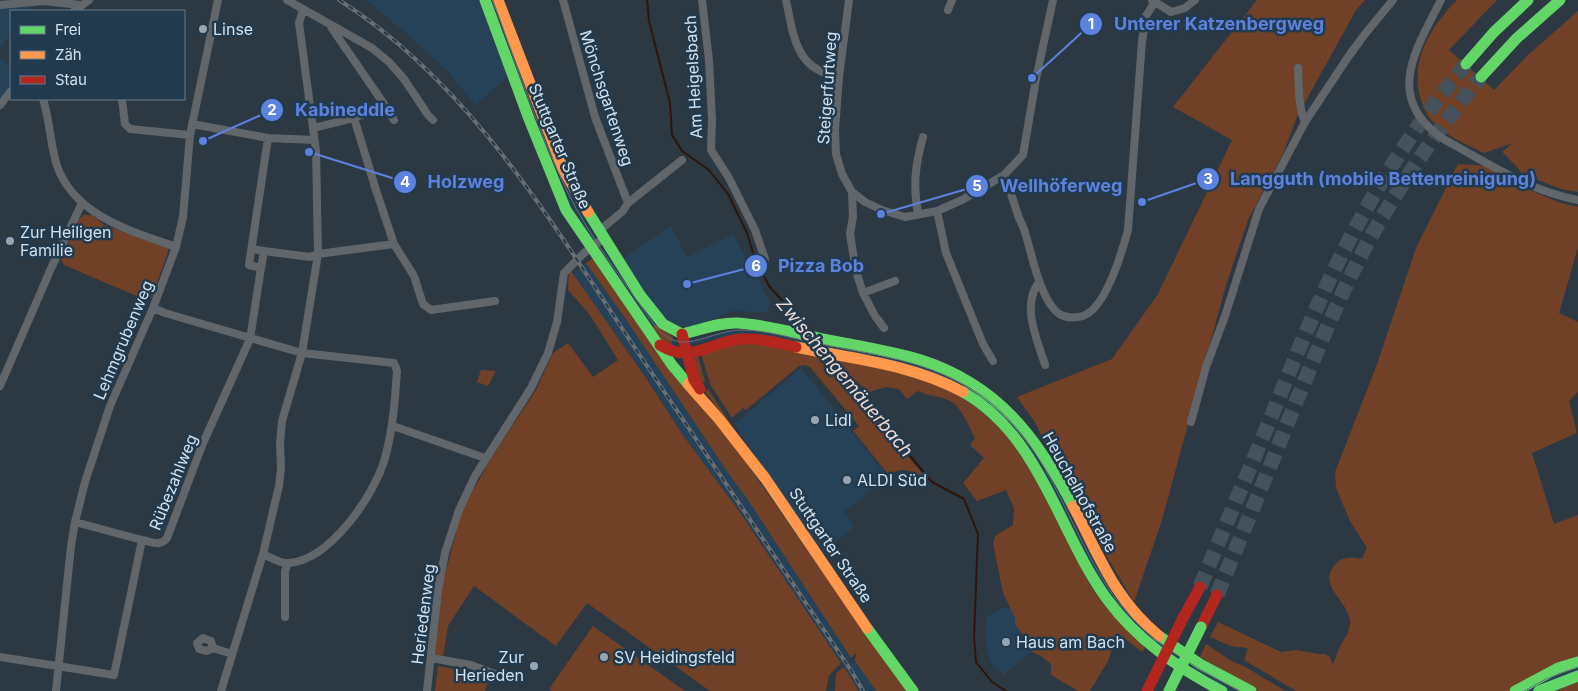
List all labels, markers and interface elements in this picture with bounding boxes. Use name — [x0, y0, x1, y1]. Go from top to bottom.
callout: Unterer Katzenbergweg — [1079, 7, 1334, 40]
legend — [10, 10, 185, 100]
text: Unterer Katzenbergweg — [1114, 13, 1324, 34]
text: 1 — [1088, 14, 1094, 33]
street label: Am Heigelsbach — [680, 15, 706, 139]
place label: Linse — [213, 19, 253, 39]
text: Frei — [55, 20, 81, 39]
marker: Linse — [197, 23, 209, 35]
street label: Mönchsgartenweg — [576, 28, 638, 168]
street label: Steigerfurtweg — [813, 31, 841, 145]
text: Zäh — [55, 45, 82, 64]
text: Stau — [55, 70, 87, 89]
street label: Stuttgarter Straße — [525, 80, 595, 212]
callout: Kabineddle — [260, 93, 405, 126]
text: Kabineddle — [295, 99, 395, 120]
text: 2 — [267, 100, 277, 119]
callout: Langguth (mobile Bettenreinigung) — [1195, 163, 1546, 196]
callout: Holzweg — [393, 165, 515, 198]
text: Langguth (mobile Bettenreinigung) — [1230, 168, 1536, 189]
callout: Wellhöferweg — [964, 169, 1132, 202]
text: 3 — [1203, 169, 1213, 188]
text: Holzweg — [428, 171, 504, 192]
text: 4 — [400, 172, 410, 191]
text: Wellhöferweg — [1000, 175, 1122, 196]
text: 5 — [972, 176, 982, 195]
place label: Zur Heiligen Familie — [20, 222, 111, 260]
marker: Zur Heiligen Familie — [4, 235, 16, 247]
callout: Pizza Bob — [743, 250, 874, 283]
text: Pizza Bob — [778, 255, 864, 276]
text: 6 — [751, 256, 761, 275]
street label: Lehmgrubenweg — [89, 277, 157, 403]
water label: Zwischengemäuerbach — [772, 293, 918, 461]
place label: Lidl — [825, 410, 852, 430]
marker: Lidl — [809, 414, 821, 426]
street label: Heuchelhofstraße — [1039, 428, 1121, 556]
street label: Rübezahlweg — [145, 431, 201, 533]
place label: ALDI Süd — [857, 470, 927, 490]
marker: ALDI Süd — [841, 474, 853, 486]
street label: Stuttgarter Straße — [785, 484, 877, 606]
street label: Heriedenweg — [407, 563, 439, 665]
place label: Haus am Bach — [1016, 632, 1125, 652]
marker: Haus am Bach — [1000, 636, 1012, 648]
place label: Zur Herieden — [455, 647, 524, 685]
place label: SV Heidingsfeld — [614, 647, 735, 667]
marker: SV Heidingsfeld — [598, 651, 610, 663]
marker: Zur Herieden — [528, 660, 540, 672]

